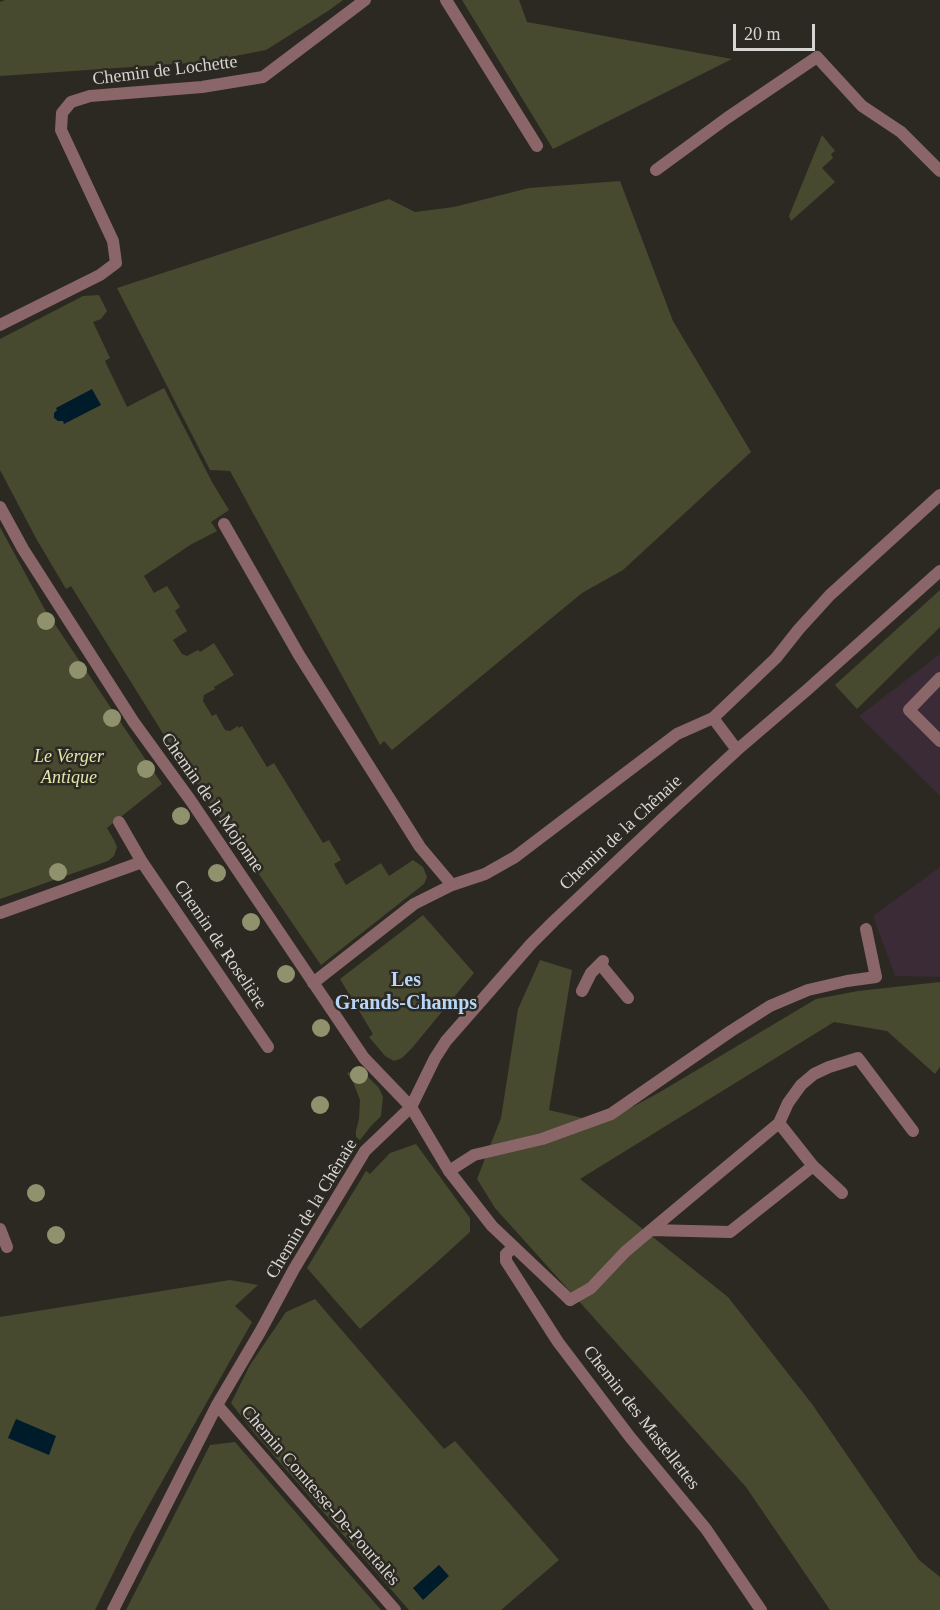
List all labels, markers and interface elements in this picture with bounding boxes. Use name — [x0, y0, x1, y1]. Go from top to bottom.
scale bar — [736, 12, 818, 50]
text: 20 m — [744, 24, 781, 44]
street label: Chemin de Lochette — [91, 51, 239, 91]
street label: Chemin de la Mojonne — [156, 729, 268, 877]
park label: Le Verger Antique — [34, 746, 104, 789]
street label: Chemin de la Chênaie — [555, 771, 687, 895]
street label: Chemin de Roselière — [169, 876, 271, 1014]
district label: Les Grands-Champs — [335, 969, 477, 1016]
street label: Chemin de la Chênaie — [262, 1135, 362, 1283]
street label: Chemin des Mastellettes — [578, 1342, 704, 1494]
street label: Chemin Comtesse-De-Pourtalès — [236, 1402, 404, 1590]

